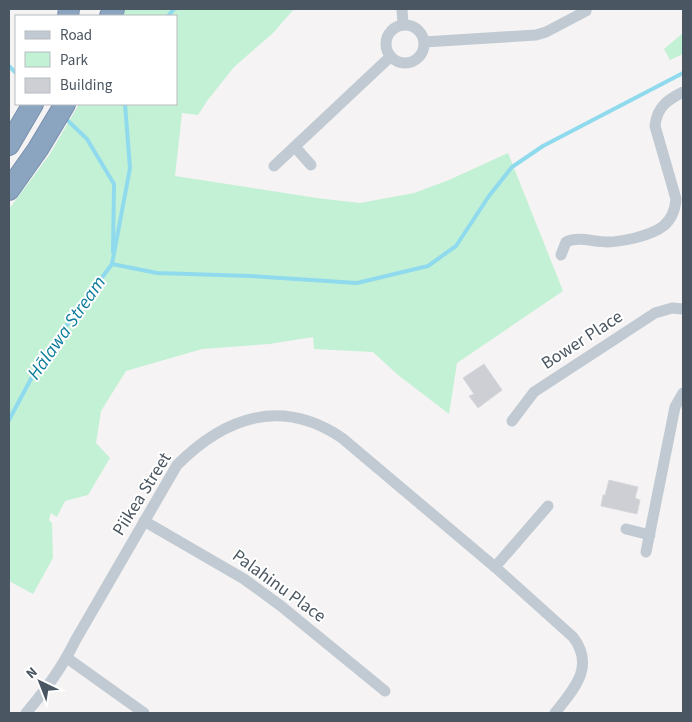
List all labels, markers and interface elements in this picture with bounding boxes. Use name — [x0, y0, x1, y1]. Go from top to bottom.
legend — [15, 15, 178, 105]
text: Road — [60, 25, 92, 46]
text: Park — [60, 50, 89, 71]
text: Building — [60, 75, 113, 96]
water label: Hālawa Stream — [21, 271, 113, 385]
street label: Bower Place — [536, 304, 628, 376]
street label: Piikea Street — [106, 447, 178, 541]
street label: Palahinu Place — [227, 543, 331, 629]
north arrow — [15, 657, 65, 707]
text: N — [22, 663, 42, 684]

